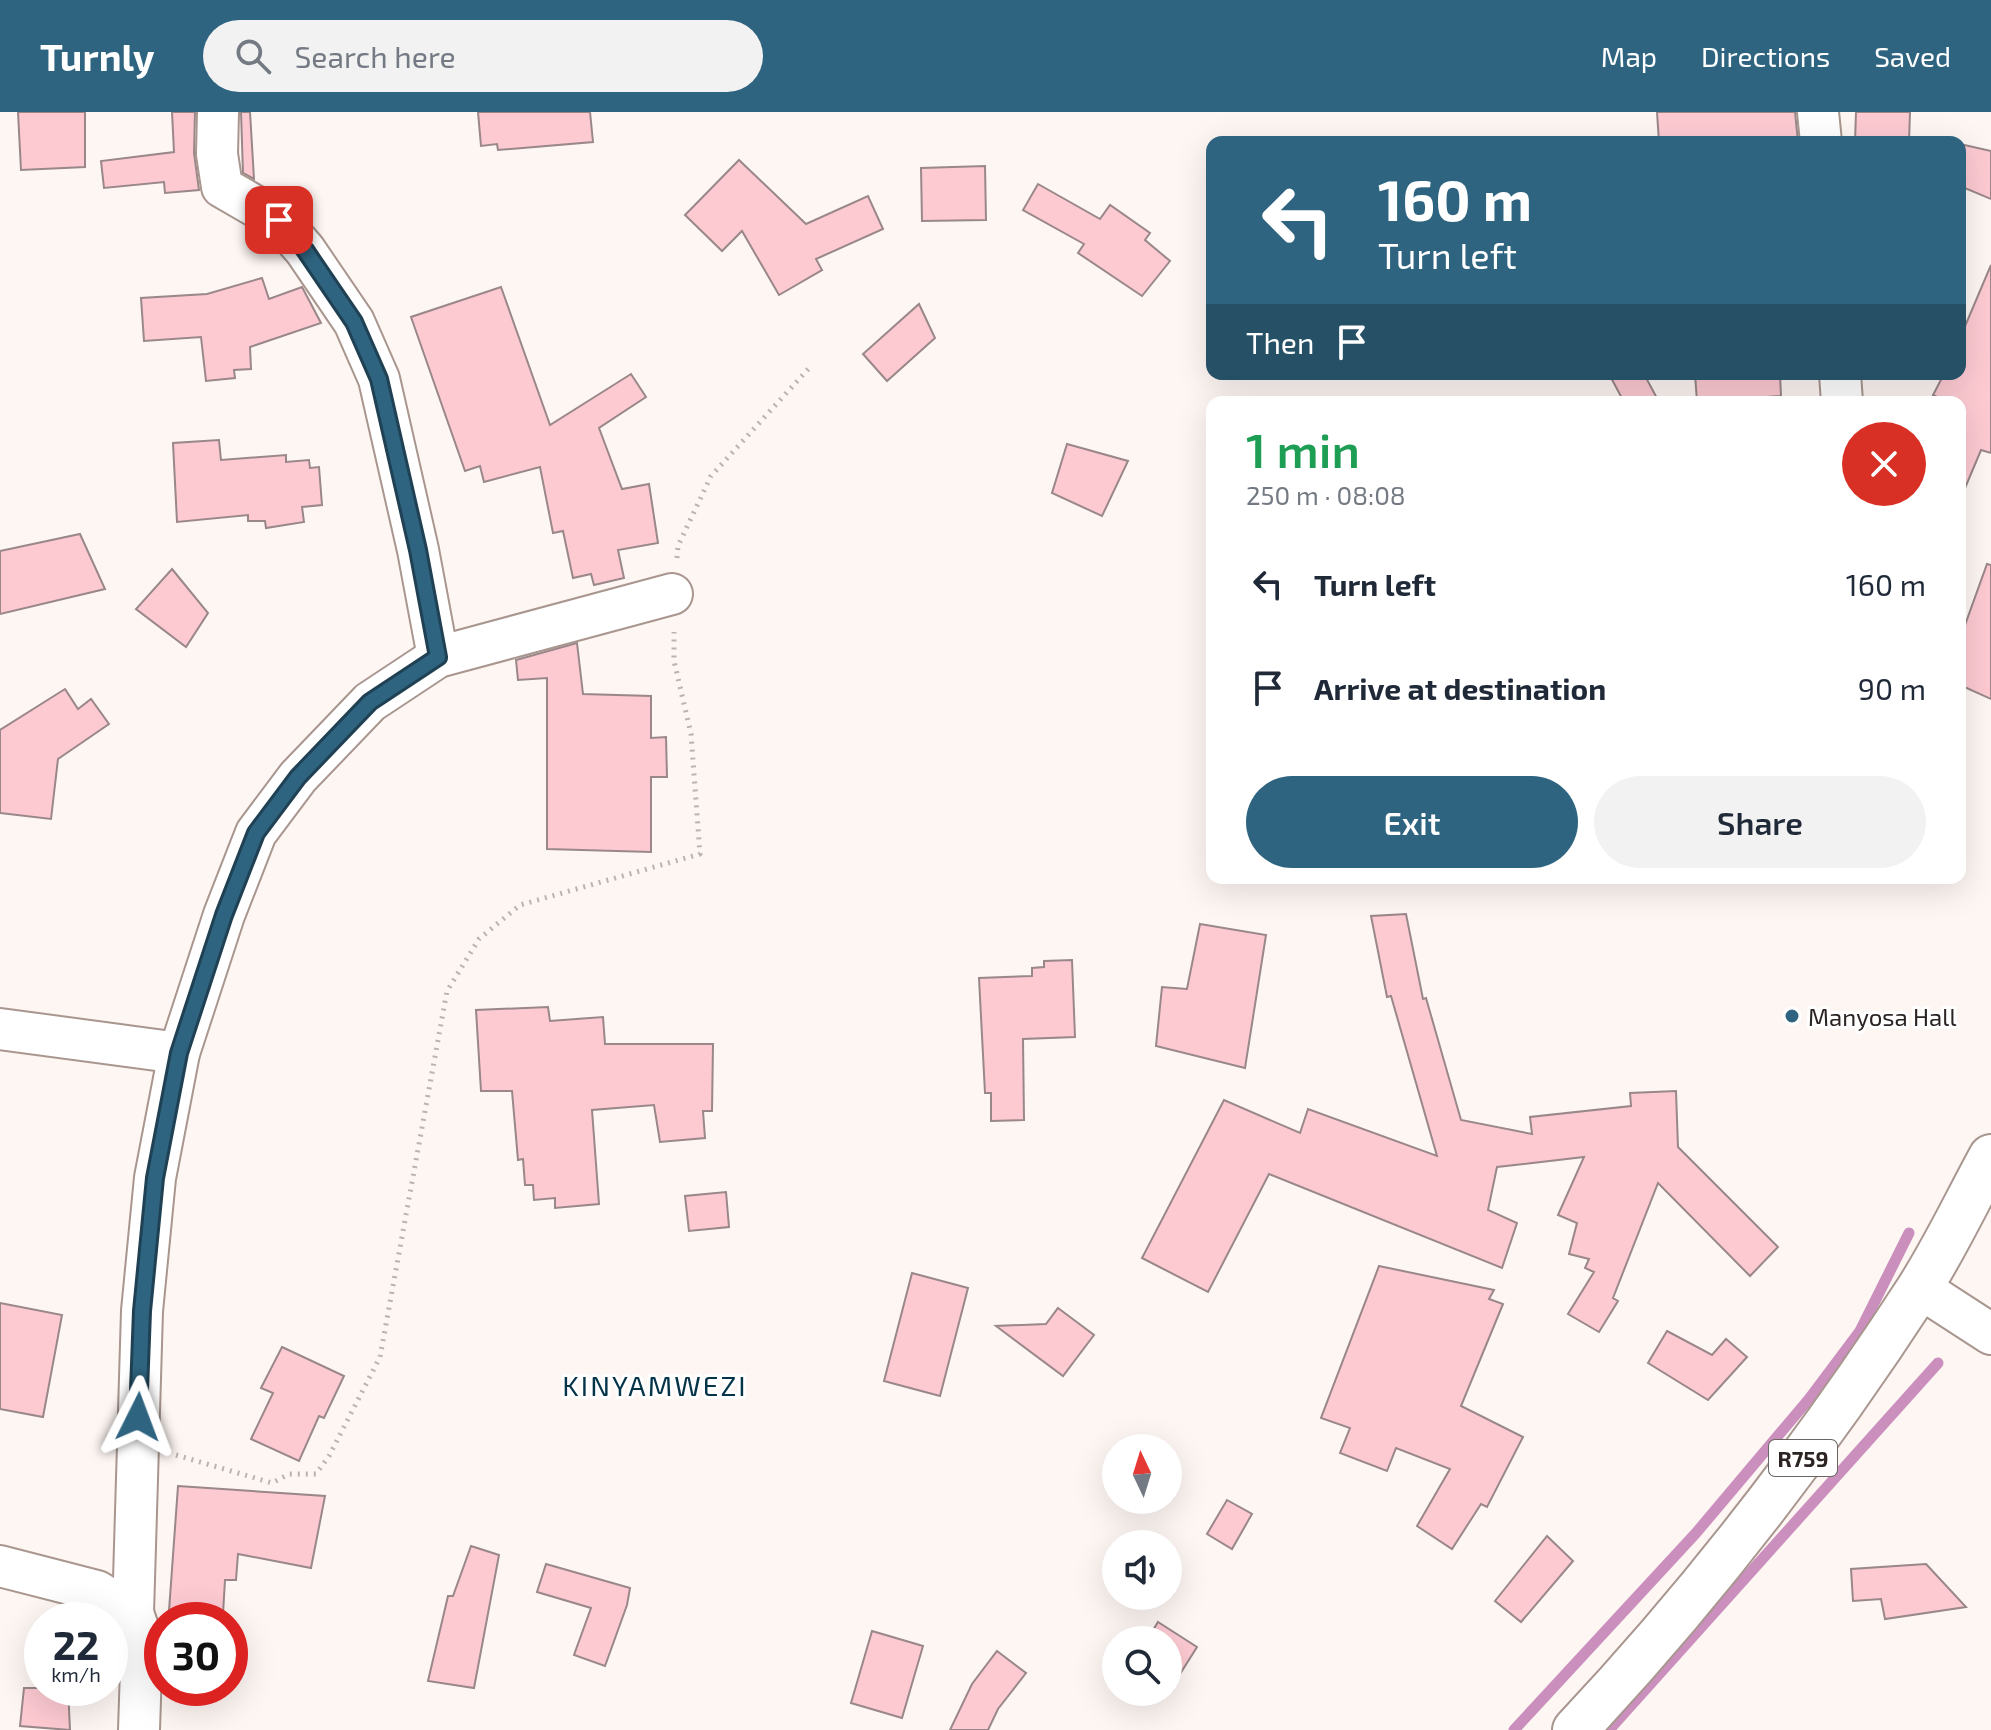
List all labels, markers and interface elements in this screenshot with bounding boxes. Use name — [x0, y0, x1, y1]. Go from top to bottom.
search box — [203, 20, 763, 92]
text: Turnly — [40, 33, 155, 79]
icon: search — [231, 34, 275, 78]
text: Search here — [295, 38, 456, 74]
text: Map — [1601, 39, 1657, 73]
text: Directions — [1701, 39, 1830, 73]
text: Saved — [1874, 39, 1951, 73]
text: 160 m — [1378, 165, 1532, 232]
icon: left — [1246, 168, 1350, 272]
pin — [245, 186, 313, 254]
icon: arrive — [257, 198, 301, 242]
text: Turn left — [1378, 233, 1517, 276]
icon: arrive — [1330, 320, 1374, 364]
text: Then — [1246, 324, 1314, 360]
text: 1 min — [1246, 420, 1360, 478]
button: close — [1842, 422, 1926, 506]
text: 250 m · 08:08 — [1246, 479, 1406, 510]
icon: left — [1246, 562, 1290, 606]
text: Turn left — [1314, 566, 1436, 602]
text: 160 m — [1846, 566, 1926, 602]
icon: arrive — [1246, 666, 1290, 710]
text: Arrive at destination — [1314, 670, 1606, 706]
text: 90 m — [1858, 670, 1926, 706]
button: Exit — [1246, 776, 1578, 868]
button: Share — [1594, 776, 1926, 868]
place label: Manyosa Hall — [1808, 1002, 1957, 1031]
marker: Manyosa Hall — [1783, 1007, 1801, 1025]
district label: KINYAMWEZI — [562, 1368, 748, 1402]
position arrow — [96, 1375, 180, 1459]
north arrow — [1102, 1434, 1182, 1514]
map controls — [1102, 1434, 1182, 1706]
road number: R759 — [1769, 1440, 1837, 1476]
button: sound — [1102, 1530, 1182, 1610]
speed limit sign: 30 — [144, 1602, 248, 1706]
text: 22 — [53, 1620, 99, 1668]
button: search — [1102, 1626, 1182, 1706]
text: km/h — [51, 1662, 101, 1686]

